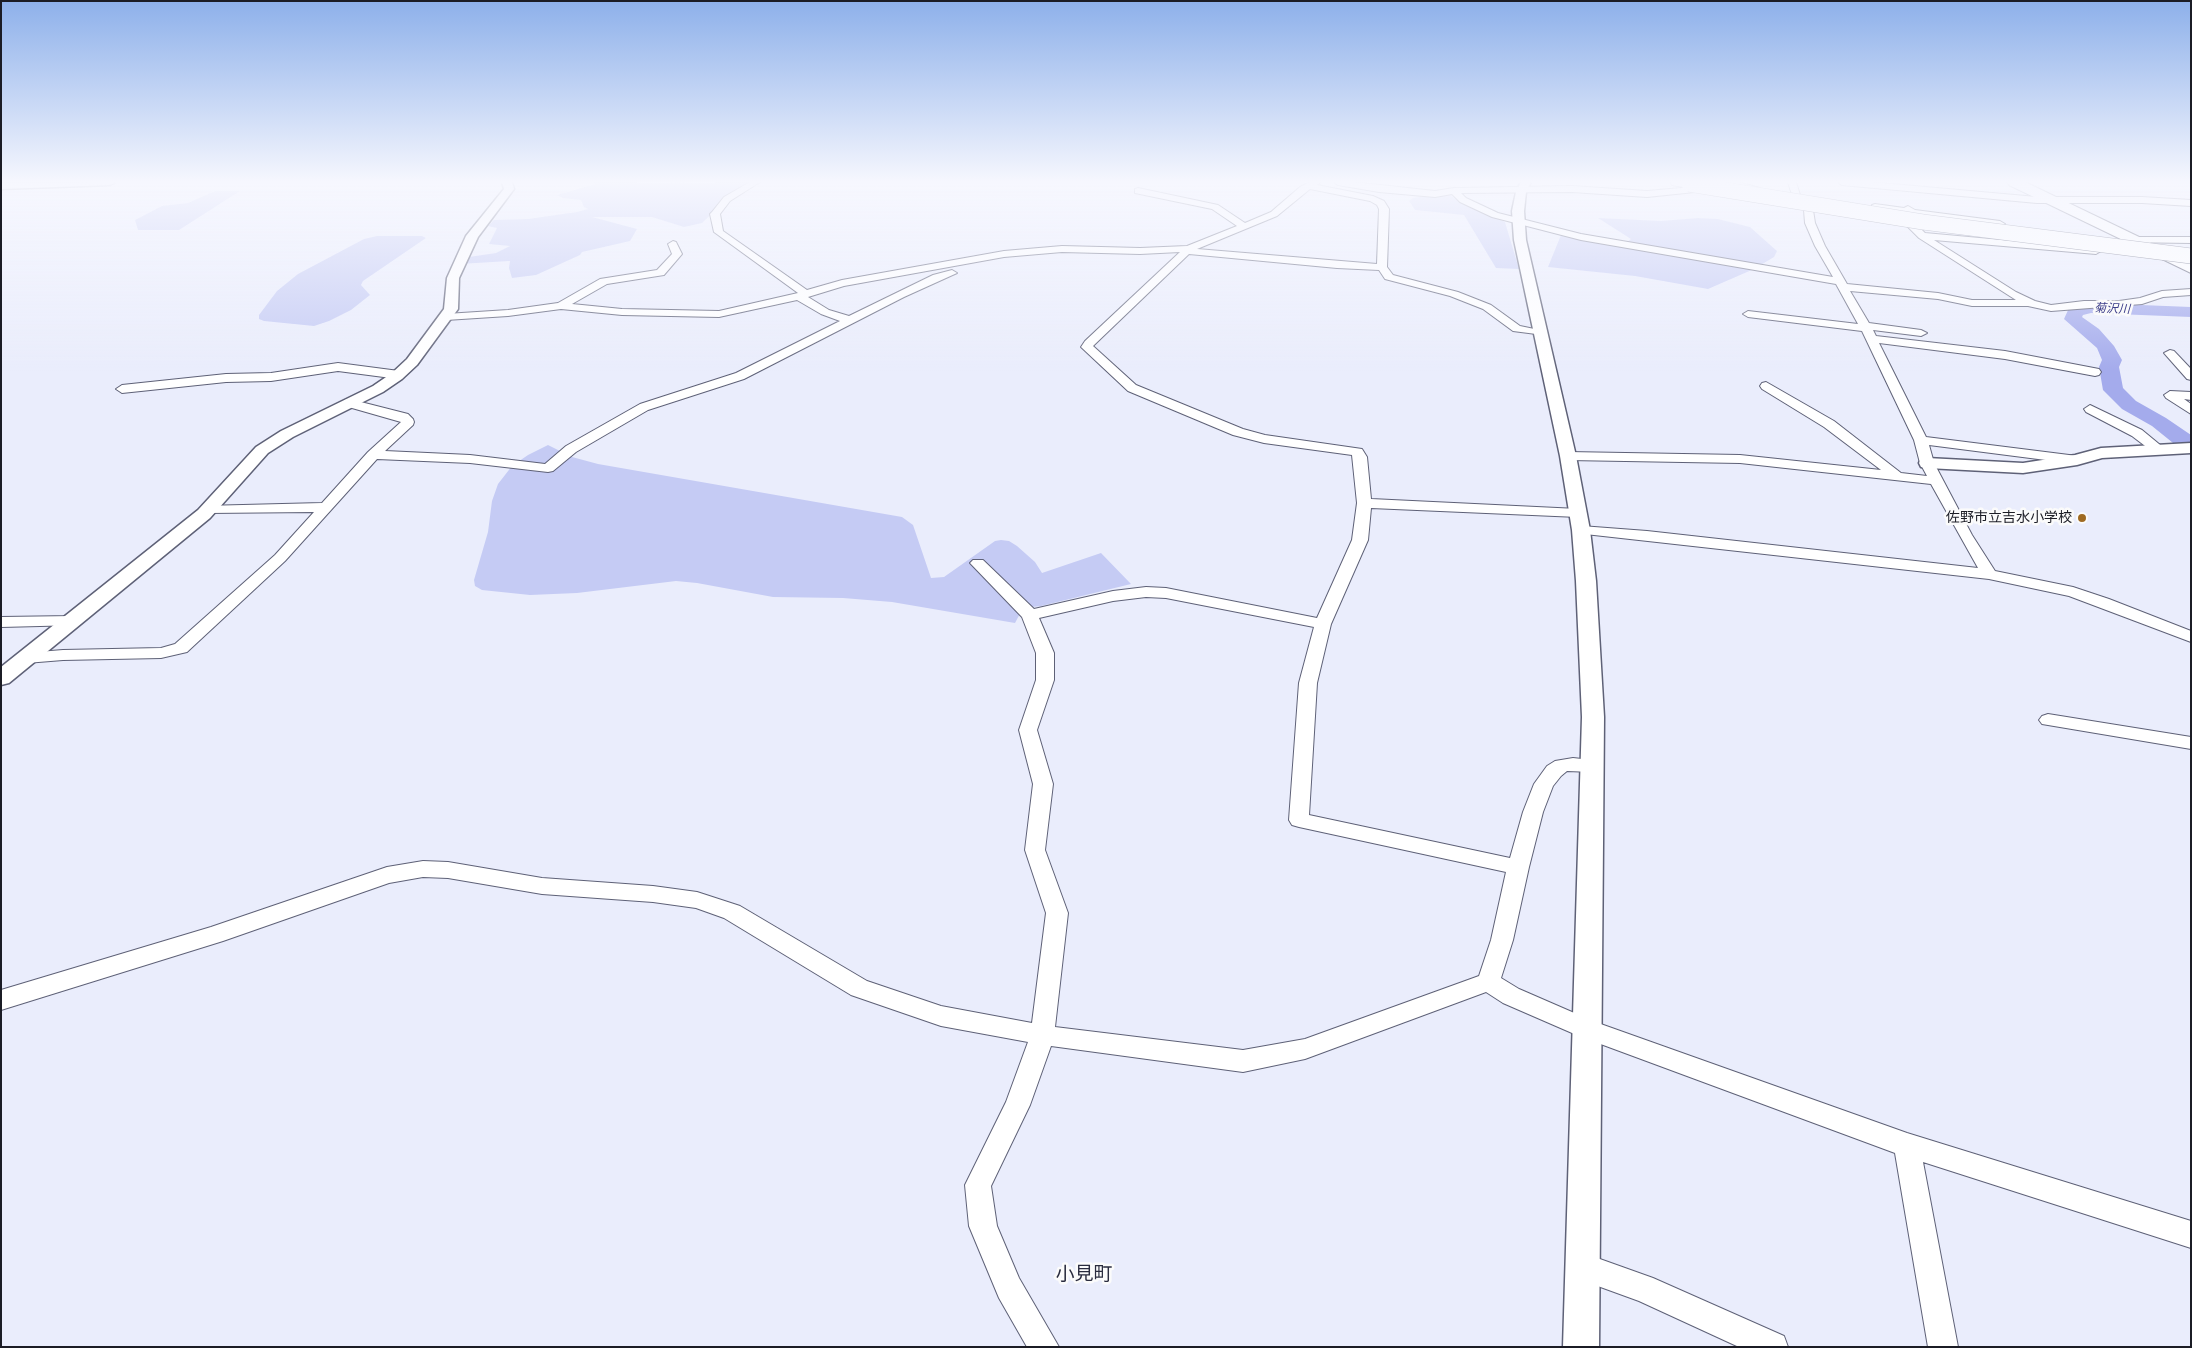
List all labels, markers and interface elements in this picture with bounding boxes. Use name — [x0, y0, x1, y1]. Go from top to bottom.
water label: 菊沢川 — [2094, 301, 2130, 317]
place label: 佐野市立吉水小学校 — [1946, 510, 2072, 526]
marker: 佐野市立吉水小学校 — [2076, 512, 2088, 524]
district label: 小見町 — [1056, 1264, 1112, 1286]

